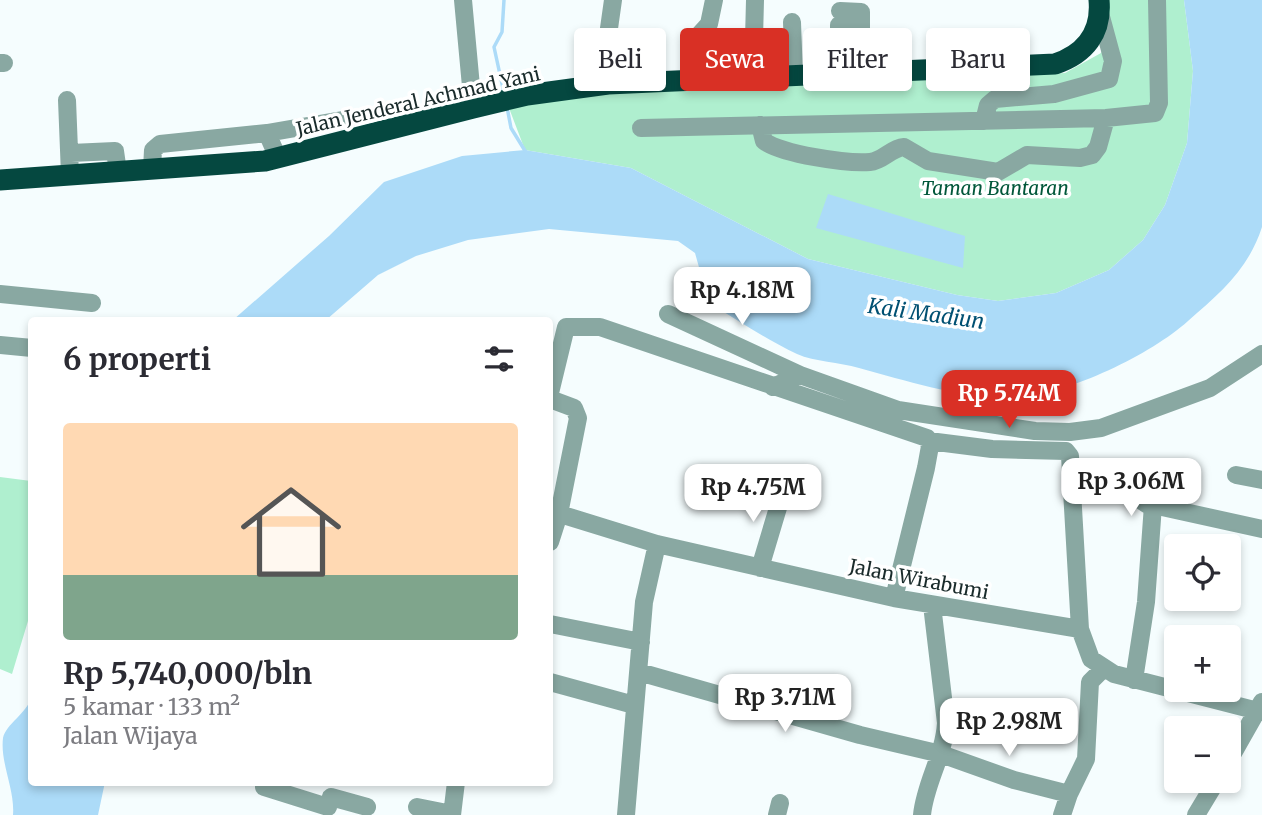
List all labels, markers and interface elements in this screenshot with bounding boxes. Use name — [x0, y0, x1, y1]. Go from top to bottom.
chip: Beli — [574, 28, 666, 91]
chip: Sewa — [680, 28, 789, 91]
chip: Filter — [803, 28, 912, 91]
chip: Baru — [926, 28, 1030, 91]
street label: Jalan Jenderal Achmad Yani — [293, 61, 542, 141]
park label: Taman Bantaran — [921, 176, 1069, 200]
pin: Rp 4.18M — [670, 268, 814, 327]
text: Rp 4.18M — [690, 275, 794, 304]
water label: Kali Madiun — [865, 292, 986, 335]
text: 6 properti — [63, 340, 211, 378]
icon: filters — [480, 340, 518, 378]
pin: Rp 5.74M — [937, 370, 1081, 430]
text: Rp 5.74M — [957, 378, 1061, 407]
pin: Rp 3.06M — [1059, 458, 1203, 518]
pin: Rp 4.75M — [681, 464, 825, 524]
text: Rp 3.06M — [1077, 466, 1185, 495]
icon: home — [228, 469, 354, 595]
text: Rp 4.75M — [700, 472, 806, 501]
map controls — [1164, 534, 1241, 793]
button: locate — [1164, 534, 1241, 611]
street label: Jalan Wirabumi — [846, 554, 991, 604]
button: + — [1164, 625, 1241, 702]
text: Rp 5,740,000/bln — [63, 654, 312, 692]
pin: Rp 3.71M — [713, 674, 857, 734]
text: Rp 3.71M — [734, 682, 836, 711]
text: 5 kamar · 133 m² — [63, 692, 240, 721]
pin: Rp 2.98M — [937, 698, 1081, 758]
text: Rp 2.98M — [956, 706, 1062, 735]
button: − — [1164, 716, 1241, 793]
text: Jalan Wijaya — [63, 721, 198, 750]

